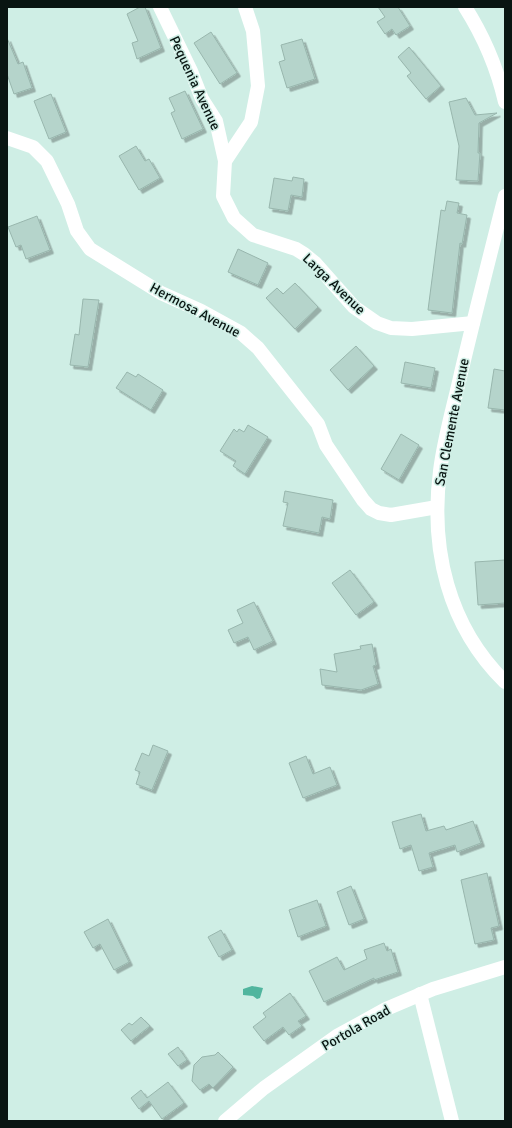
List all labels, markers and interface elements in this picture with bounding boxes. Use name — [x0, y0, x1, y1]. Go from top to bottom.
street label: Pequenia Avenue — [166, 33, 224, 133]
street label: Larga Avenue — [299, 250, 369, 318]
street label: Hermosa Avenue — [147, 279, 243, 341]
street label: San Clemente Avenue — [431, 357, 473, 487]
street label: Portola Road — [319, 1001, 393, 1055]

